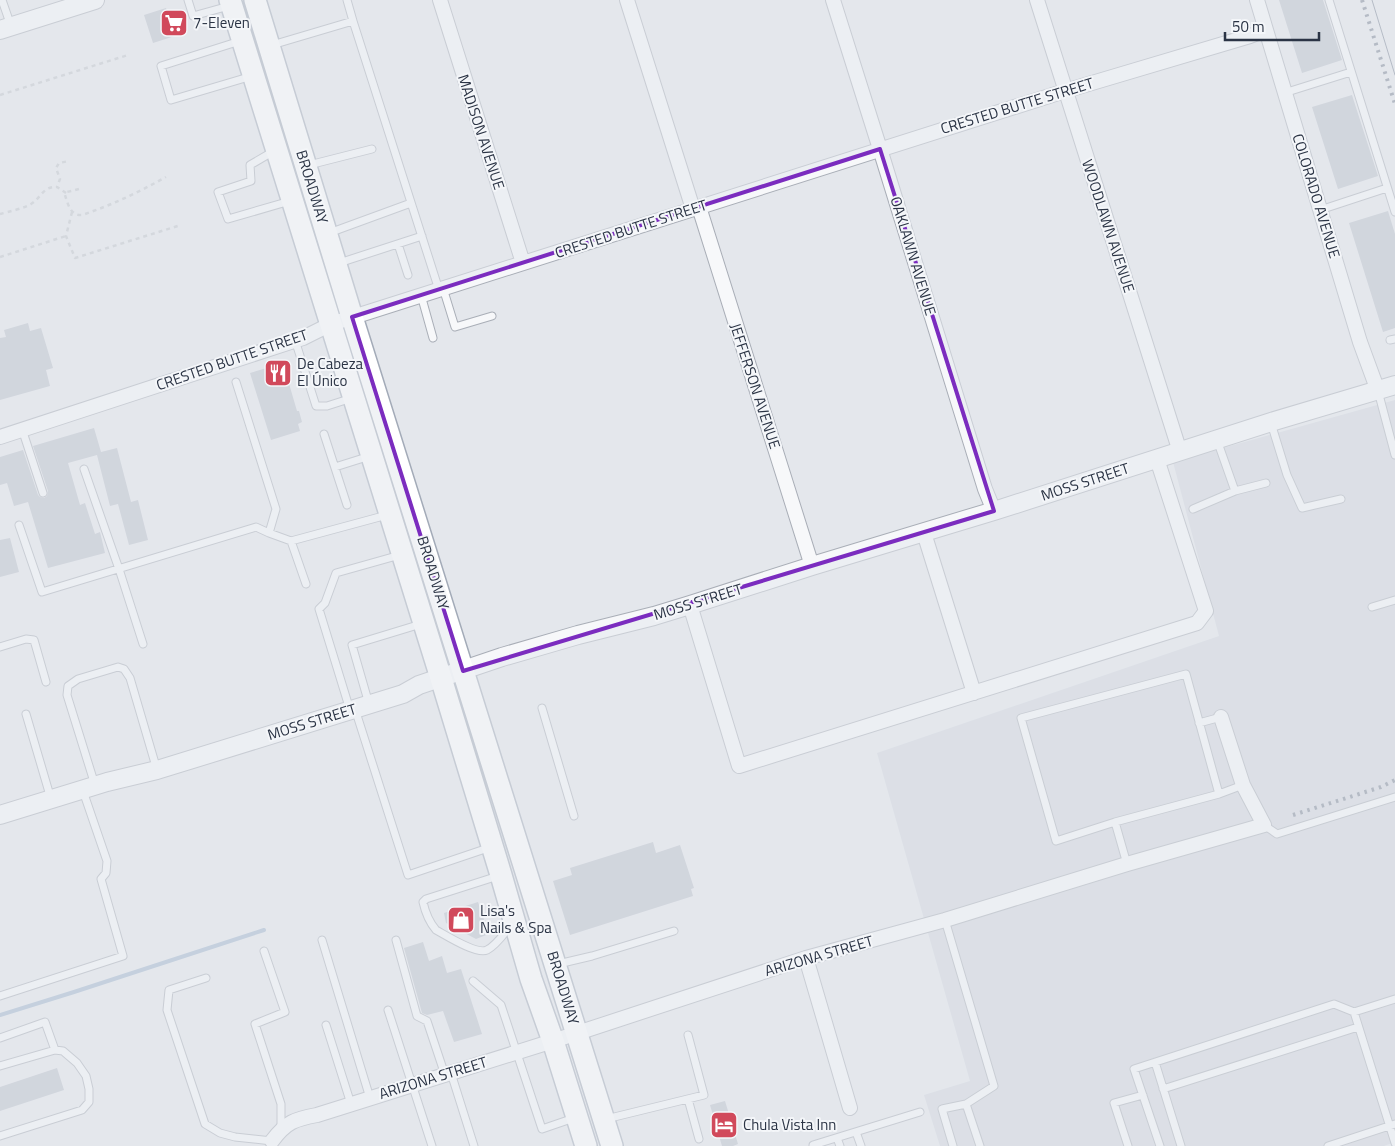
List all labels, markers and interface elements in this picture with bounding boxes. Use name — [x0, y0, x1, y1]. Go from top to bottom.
supermarket icon: 7-Eleven — [159, 8, 189, 38]
scale bar — [1225, 10, 1319, 42]
place label: 7-Eleven — [193, 11, 250, 34]
text: 50 m — [1232, 15, 1265, 38]
street label: MADISON AVENUE — [452, 71, 511, 192]
street label: CRESTED BUTTE STREET — [937, 71, 1096, 140]
street label: COLORADO AVENUE — [1287, 131, 1346, 261]
street label: BROADWAY — [290, 147, 335, 227]
street label: WOODLAWN AVENUE — [1076, 156, 1141, 295]
street label: CRESTED BUTTE STREET — [552, 193, 710, 264]
street label: OAKLAWN AVENUE — [884, 193, 943, 318]
street label: JEFFERSON AVENUE — [724, 320, 787, 452]
street label: CRESTED BUTTE STREET — [153, 323, 311, 396]
place label: De Cabeza El Único — [297, 352, 364, 392]
restaurant icon: De Cabeza El Único — [263, 358, 293, 388]
street label: MOSS STREET — [1038, 456, 1132, 507]
street label: BROADWAY — [411, 533, 456, 613]
street label: MOSS STREET — [651, 577, 745, 626]
street label: MOSS STREET — [265, 697, 359, 746]
place label: Lisa's Nails & Spa — [480, 899, 552, 939]
shop icon: Lisa's Nails & Spa — [446, 905, 476, 935]
street label: ARIZONA STREET — [762, 929, 876, 982]
street label: BROADWAY — [541, 948, 586, 1028]
street label: ARIZONA STREET — [376, 1050, 490, 1105]
hotel icon: Chula Vista Inn — [709, 1110, 739, 1140]
place label: Chula Vista Inn — [743, 1113, 836, 1136]

